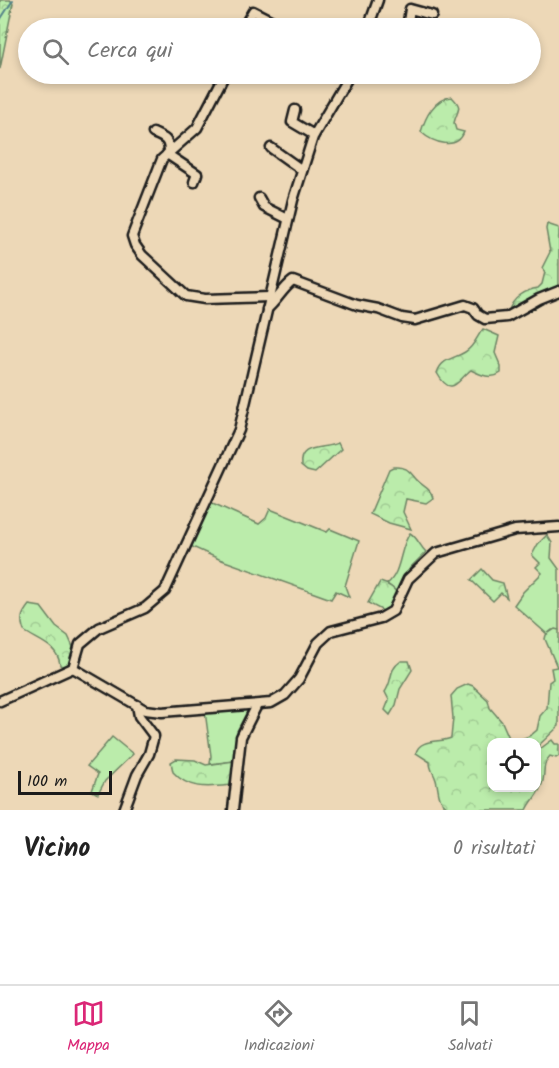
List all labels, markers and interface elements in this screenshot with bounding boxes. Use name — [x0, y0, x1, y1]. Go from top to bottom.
search box — [18, 18, 541, 84]
text: Cerca qui — [87, 34, 173, 69]
icon: search — [39, 35, 72, 68]
map controls — [487, 738, 541, 792]
button: locate — [487, 738, 541, 792]
scale bar — [18, 768, 112, 796]
text: 100 m — [27, 769, 67, 794]
text: Vicino — [24, 828, 90, 870]
text: 0 risultati — [453, 833, 535, 865]
tab: Mappa — [67, 997, 110, 1058]
tab: Indicazioni — [244, 997, 314, 1058]
tab: Salvati — [448, 997, 492, 1058]

